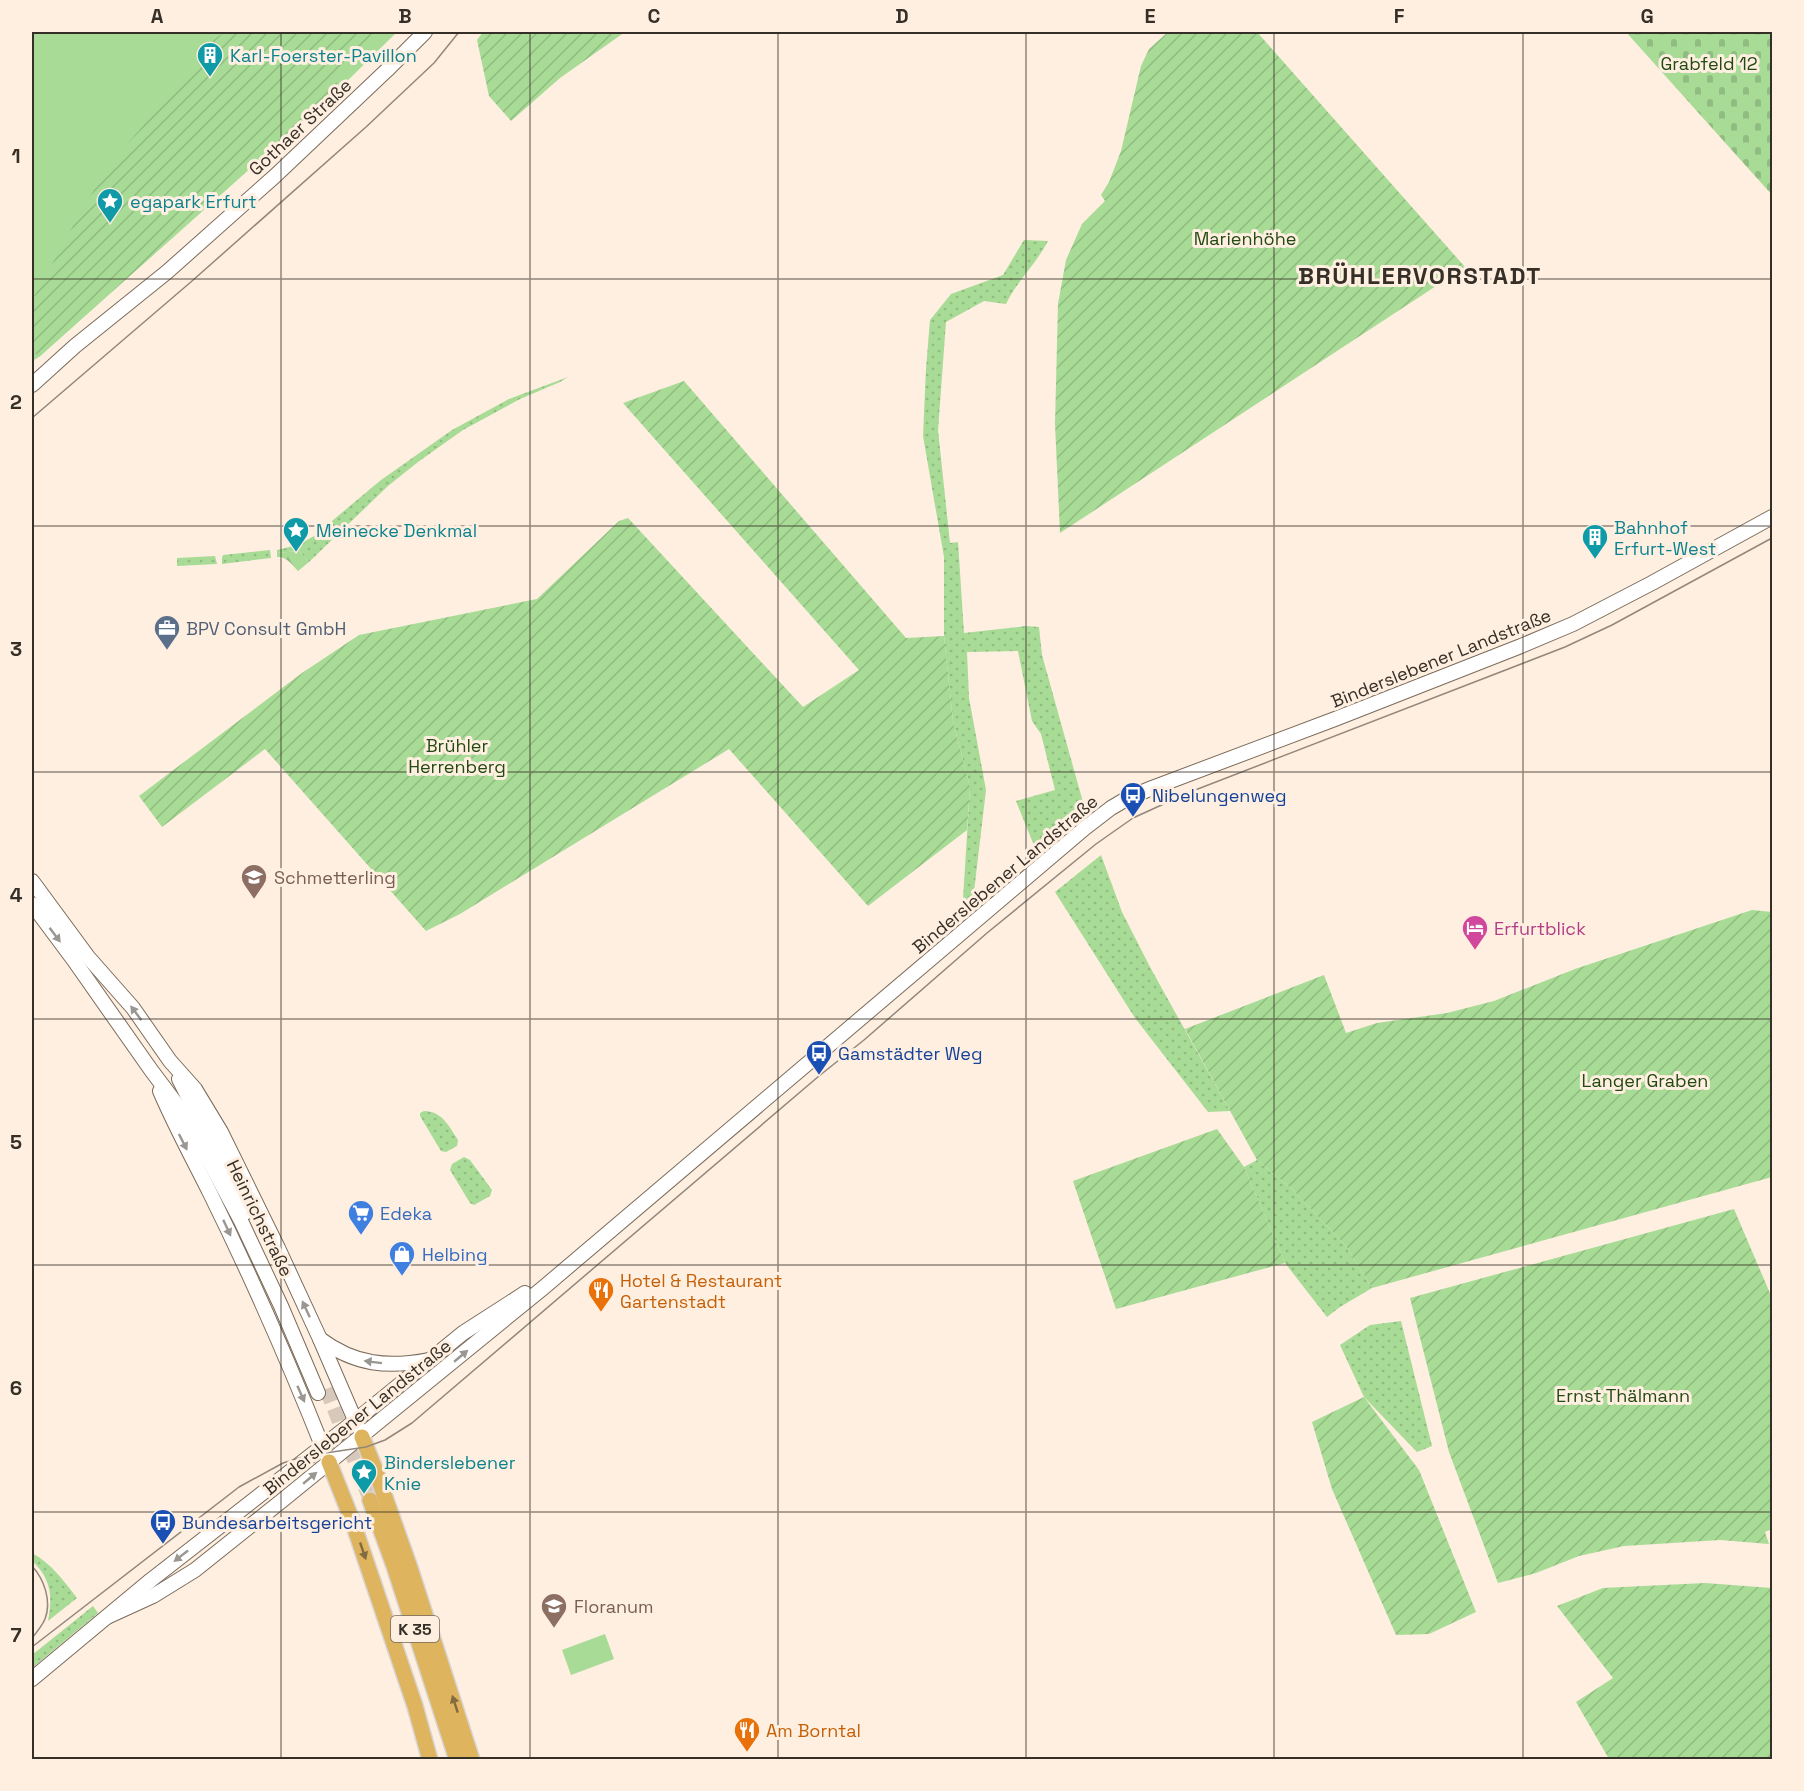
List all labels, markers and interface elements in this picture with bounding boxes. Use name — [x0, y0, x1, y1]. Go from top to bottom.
text: A — [151, 3, 164, 29]
text: B — [398, 3, 412, 29]
text: C — [648, 3, 661, 29]
text: D — [895, 3, 909, 29]
text: E — [1144, 3, 1156, 29]
text: F — [1394, 3, 1405, 29]
text: G — [1640, 3, 1654, 29]
building icon: Karl-Foerster-Pavillon — [195, 40, 225, 78]
place label: Karl-Foerster-Pavillon — [230, 44, 417, 67]
park label: Grabfeld 12 — [1660, 52, 1758, 75]
street label: Gothaer Straße — [244, 73, 356, 181]
text: 1 — [11, 143, 21, 169]
place icon: egapark Erfurt — [95, 186, 125, 224]
place label: egapark Erfurt — [130, 190, 257, 213]
park label: Marienhöhe — [1194, 227, 1296, 250]
district label: BRÜHLERVORSTADT — [1298, 260, 1542, 291]
text: 2 — [10, 389, 22, 415]
place icon: Meinecke Denkmal — [281, 515, 311, 553]
place label: Bahnhof Erfurt-West — [1614, 516, 1716, 560]
place label: Meinecke Denkmal — [316, 519, 477, 542]
building icon: Bahnhof Erfurt-West — [1580, 522, 1610, 560]
street label: Binderslebener Landstraße — [1328, 603, 1554, 713]
office icon: BPV Consult GmbH — [152, 613, 182, 651]
place label: BPV Consult GmbH — [186, 617, 346, 640]
text: 3 — [10, 636, 22, 662]
park label: Brühler Herrenberg — [408, 734, 506, 778]
bus stop icon: Nibelungenweg — [1118, 780, 1148, 818]
place label: Nibelungenweg — [1152, 784, 1287, 807]
street label: Binderslebener Landstraße — [907, 790, 1103, 958]
school or university icon: Schmetterling — [239, 862, 269, 900]
place label: Schmetterling — [274, 866, 396, 889]
text: 4 — [10, 882, 23, 908]
hotel icon: Erfurtblick — [1460, 913, 1490, 951]
place label: Erfurtblick — [1494, 917, 1586, 940]
one-way arrow — [49, 927, 61, 943]
one-way arrow — [131, 1006, 143, 1021]
bus stop icon: Gamstädter Weg — [804, 1038, 834, 1076]
place label: Gamstädter Weg — [838, 1042, 983, 1065]
park label: Langer Graben — [1582, 1069, 1708, 1092]
text: 5 — [10, 1129, 22, 1155]
one-way arrow — [179, 1134, 188, 1151]
street label: Heinrichstraße — [222, 1156, 298, 1280]
supermarket icon: Edeka — [346, 1198, 376, 1236]
place label: Edeka — [380, 1202, 432, 1225]
one-way arrow — [222, 1220, 231, 1237]
shop icon: Helbing — [387, 1239, 417, 1277]
place label: Helbing — [422, 1243, 487, 1266]
place label: Hotel & Restaurant Gartenstadt — [620, 1269, 782, 1313]
restaurant icon: Hotel & Restaurant Gartenstadt — [586, 1275, 616, 1313]
one-way arrow — [302, 1301, 311, 1318]
street label: Binderslebener Landstraße — [258, 1334, 456, 1500]
one-way arrow — [453, 1349, 469, 1362]
one-way arrow — [363, 1358, 382, 1367]
text: 6 — [10, 1375, 22, 1401]
park label: Ernst Thälmann — [1556, 1384, 1690, 1407]
one-way arrow — [296, 1386, 306, 1404]
place label: Binderslebener Knie — [384, 1451, 516, 1495]
place icon: Binderslebener Knie — [349, 1457, 379, 1495]
one-way arrow — [302, 1472, 318, 1485]
bus stop icon: Bundesarbeitsgericht — [148, 1507, 178, 1545]
place label: Bundesarbeitsgericht — [182, 1511, 372, 1534]
one-way arrow — [359, 1542, 368, 1560]
one-way arrow — [173, 1550, 189, 1563]
school or university icon: Floranum — [539, 1591, 569, 1629]
place label: Floranum — [574, 1595, 653, 1618]
road number: K 35 — [391, 1616, 439, 1642]
text: 7 — [10, 1622, 22, 1648]
one-way arrow — [450, 1695, 459, 1713]
restaurant icon: Am Borntal — [732, 1715, 762, 1753]
place label: Am Borntal — [766, 1719, 861, 1742]

